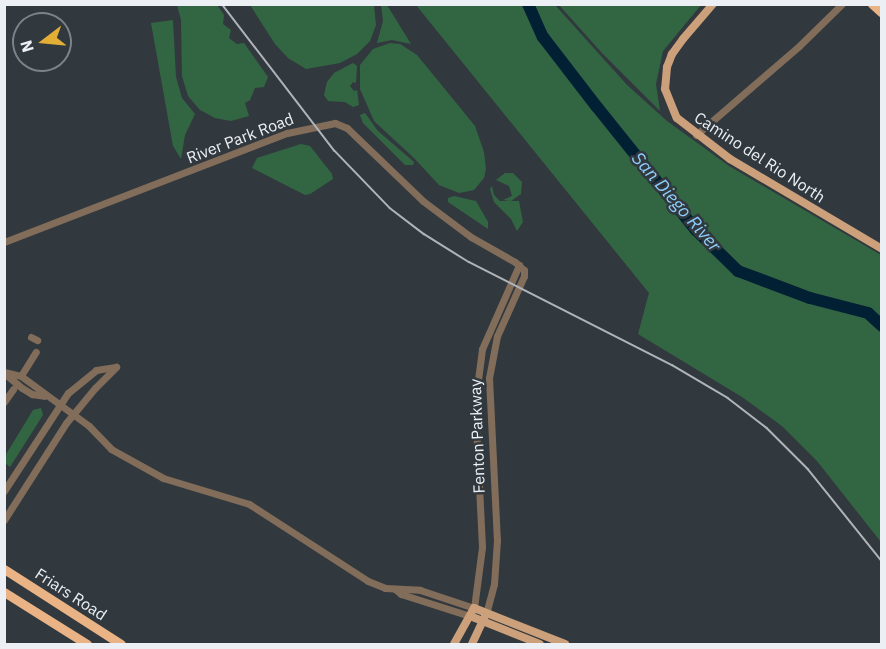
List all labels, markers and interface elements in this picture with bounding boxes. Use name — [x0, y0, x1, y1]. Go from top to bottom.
north arrow — [12, 12, 72, 72]
text: N — [15, 38, 38, 55]
street label: Camino del Rio North — [691, 107, 829, 207]
street label: River Park Road — [184, 109, 296, 167]
water label: San Diego River — [627, 148, 725, 256]
street label: Fenton Parkway — [465, 378, 489, 494]
street label: Friars Road — [32, 564, 110, 624]

